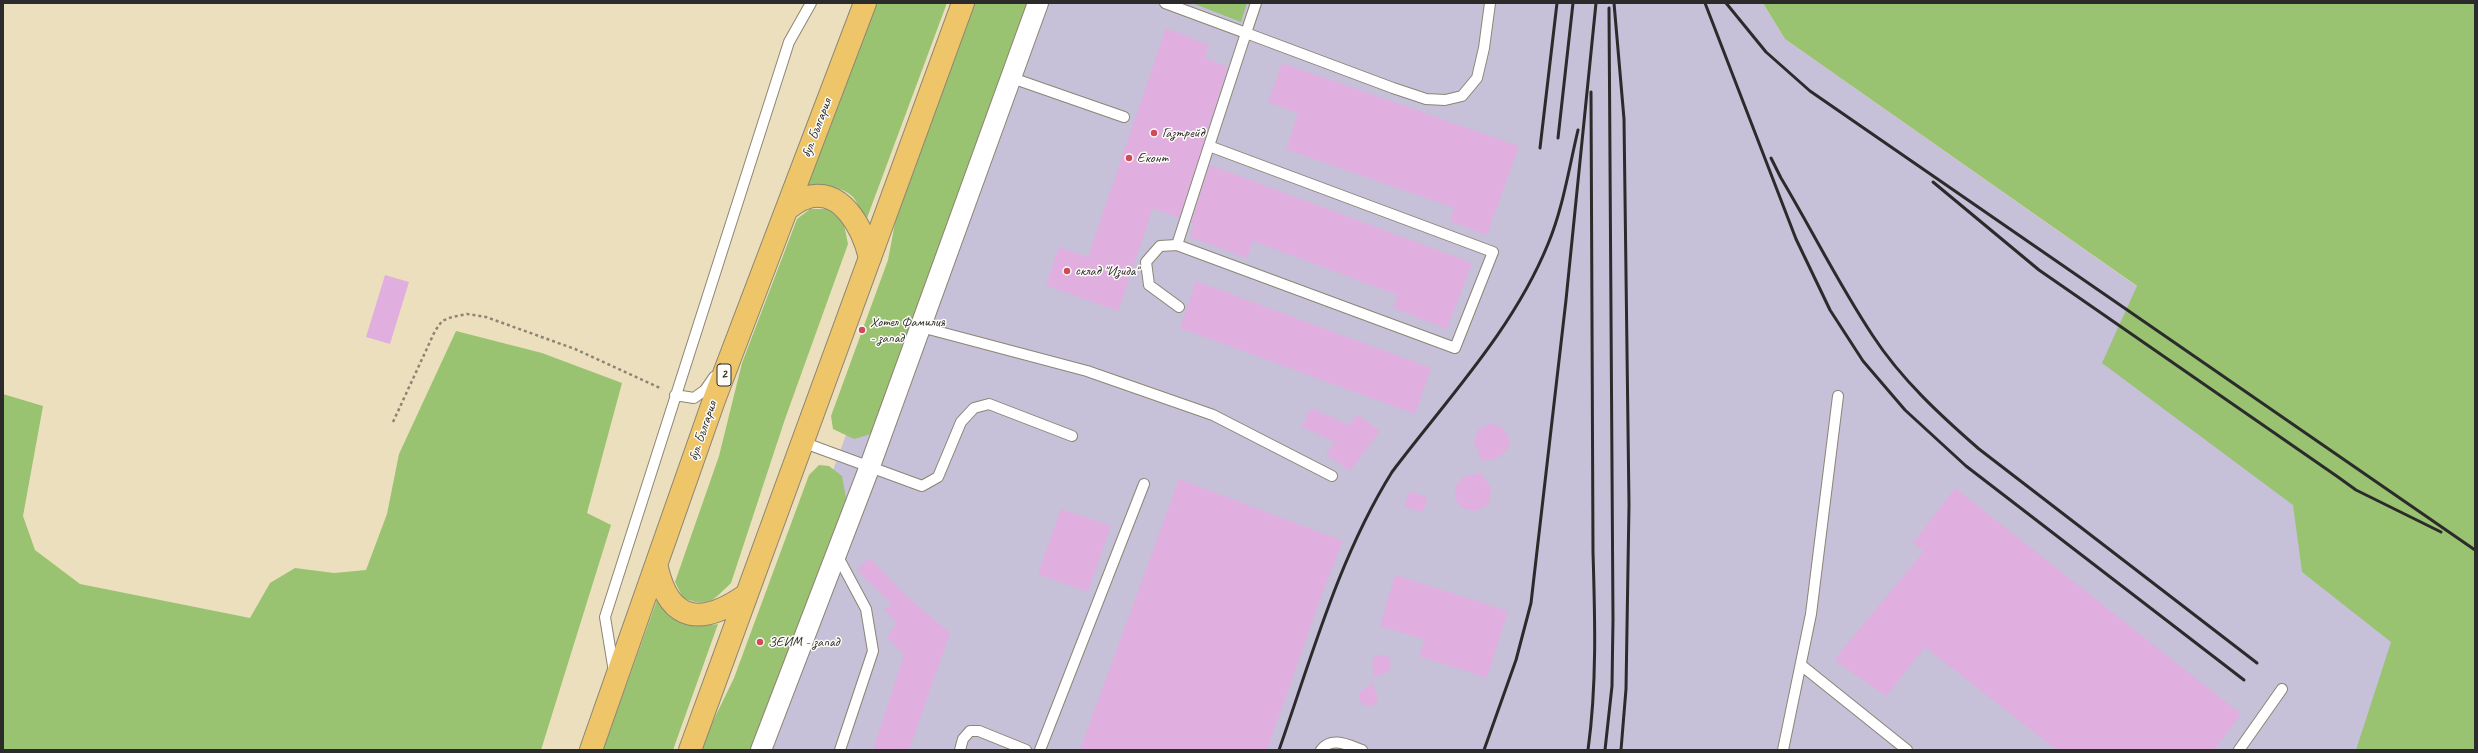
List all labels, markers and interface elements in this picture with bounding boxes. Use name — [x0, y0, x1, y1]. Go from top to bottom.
street label: бул. България — [798, 96, 836, 160]
place label: Газтрейд — [1162, 125, 1204, 141]
marker: Газтрейд — [1149, 128, 1159, 138]
place label: Еконт — [1137, 150, 1168, 166]
marker: Еконт — [1124, 153, 1134, 163]
place label: склад "Изида" — [1075, 263, 1139, 279]
marker: склад "Изида" — [1062, 266, 1072, 276]
place label: Хотел Фамилия - запад — [870, 314, 945, 346]
marker: Хотел Фамилия - запад — [857, 325, 867, 335]
road number: 2 — [717, 364, 731, 386]
street label: бул. България — [685, 399, 721, 463]
place label: ЗЕИМ - запад — [768, 634, 839, 650]
marker: ЗЕИМ - запад — [755, 637, 765, 647]

